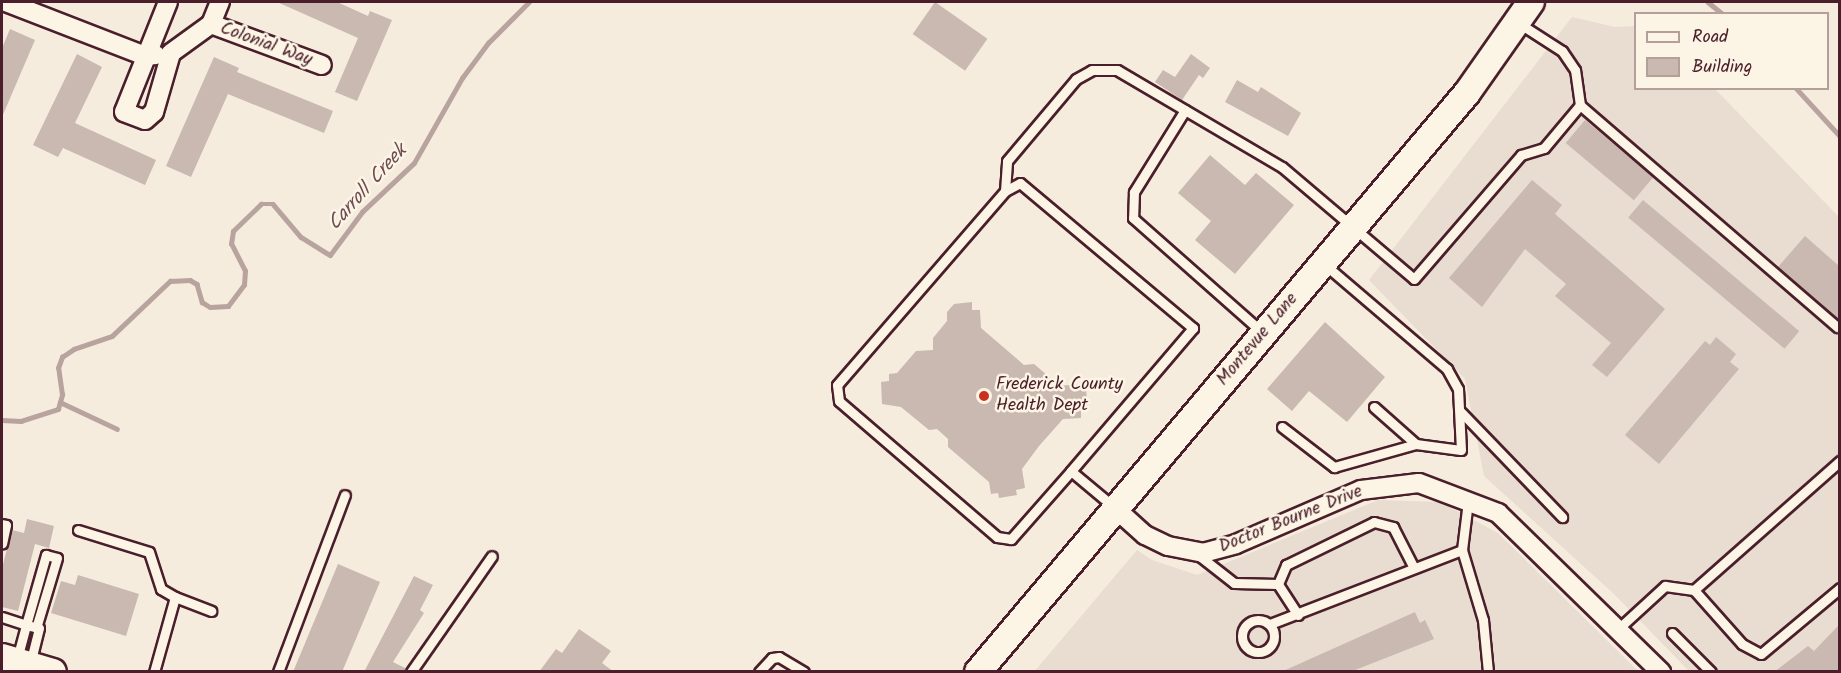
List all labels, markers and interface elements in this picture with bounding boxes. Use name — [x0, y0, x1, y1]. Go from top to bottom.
legend — [1634, 12, 1829, 90]
street label: Colonial Way — [217, 18, 315, 72]
text: Road — [1692, 23, 1728, 52]
text: Building — [1692, 53, 1752, 82]
water label: Carroll Creek — [323, 140, 413, 236]
street label: Montevue Lane — [1213, 289, 1303, 391]
place label: Frederick County Health Dept — [996, 375, 1123, 418]
marker: Frederick County Health Dept — [977, 389, 991, 403]
street label: Doctor Bourne Drive — [1216, 481, 1366, 559]

